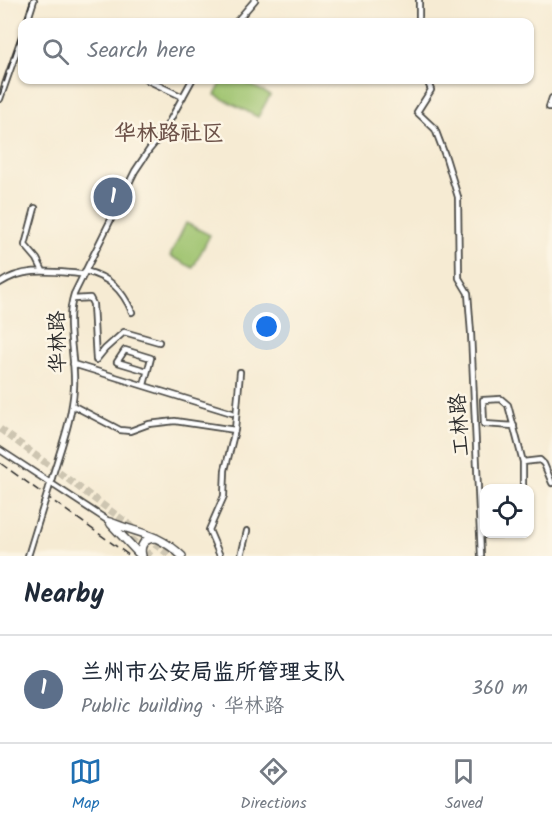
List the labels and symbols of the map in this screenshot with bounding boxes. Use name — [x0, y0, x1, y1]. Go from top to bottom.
district label: 华林路社区 — [114, 117, 224, 152]
pin: 1 — [94, 174, 132, 220]
street label: 华林路 — [41, 310, 76, 374]
your location — [252, 312, 281, 341]
street label: 工林路 — [442, 392, 479, 457]

